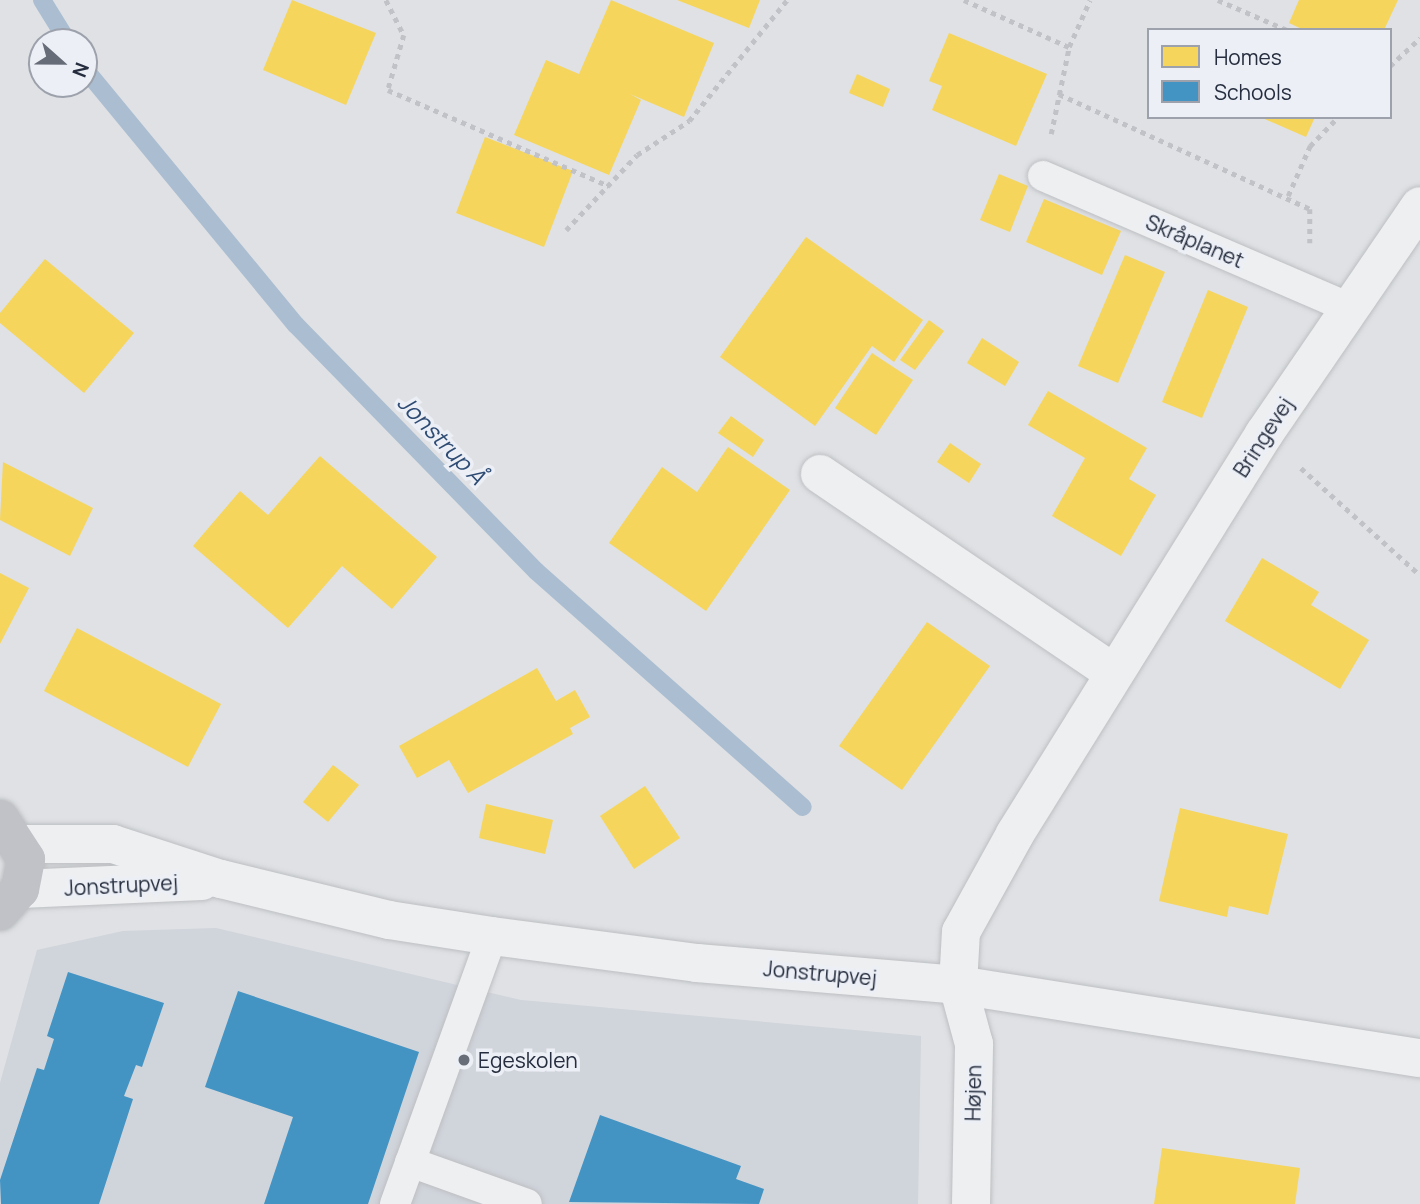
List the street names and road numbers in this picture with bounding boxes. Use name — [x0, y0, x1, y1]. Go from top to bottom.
street label: Skråplanet — [1142, 209, 1248, 273]
street label: Bringevej — [1228, 392, 1298, 482]
street label: Jonstrupvej — [63, 869, 179, 901]
street label: Jonstrupvej — [762, 955, 878, 991]
street label: Højen — [960, 1065, 986, 1121]

